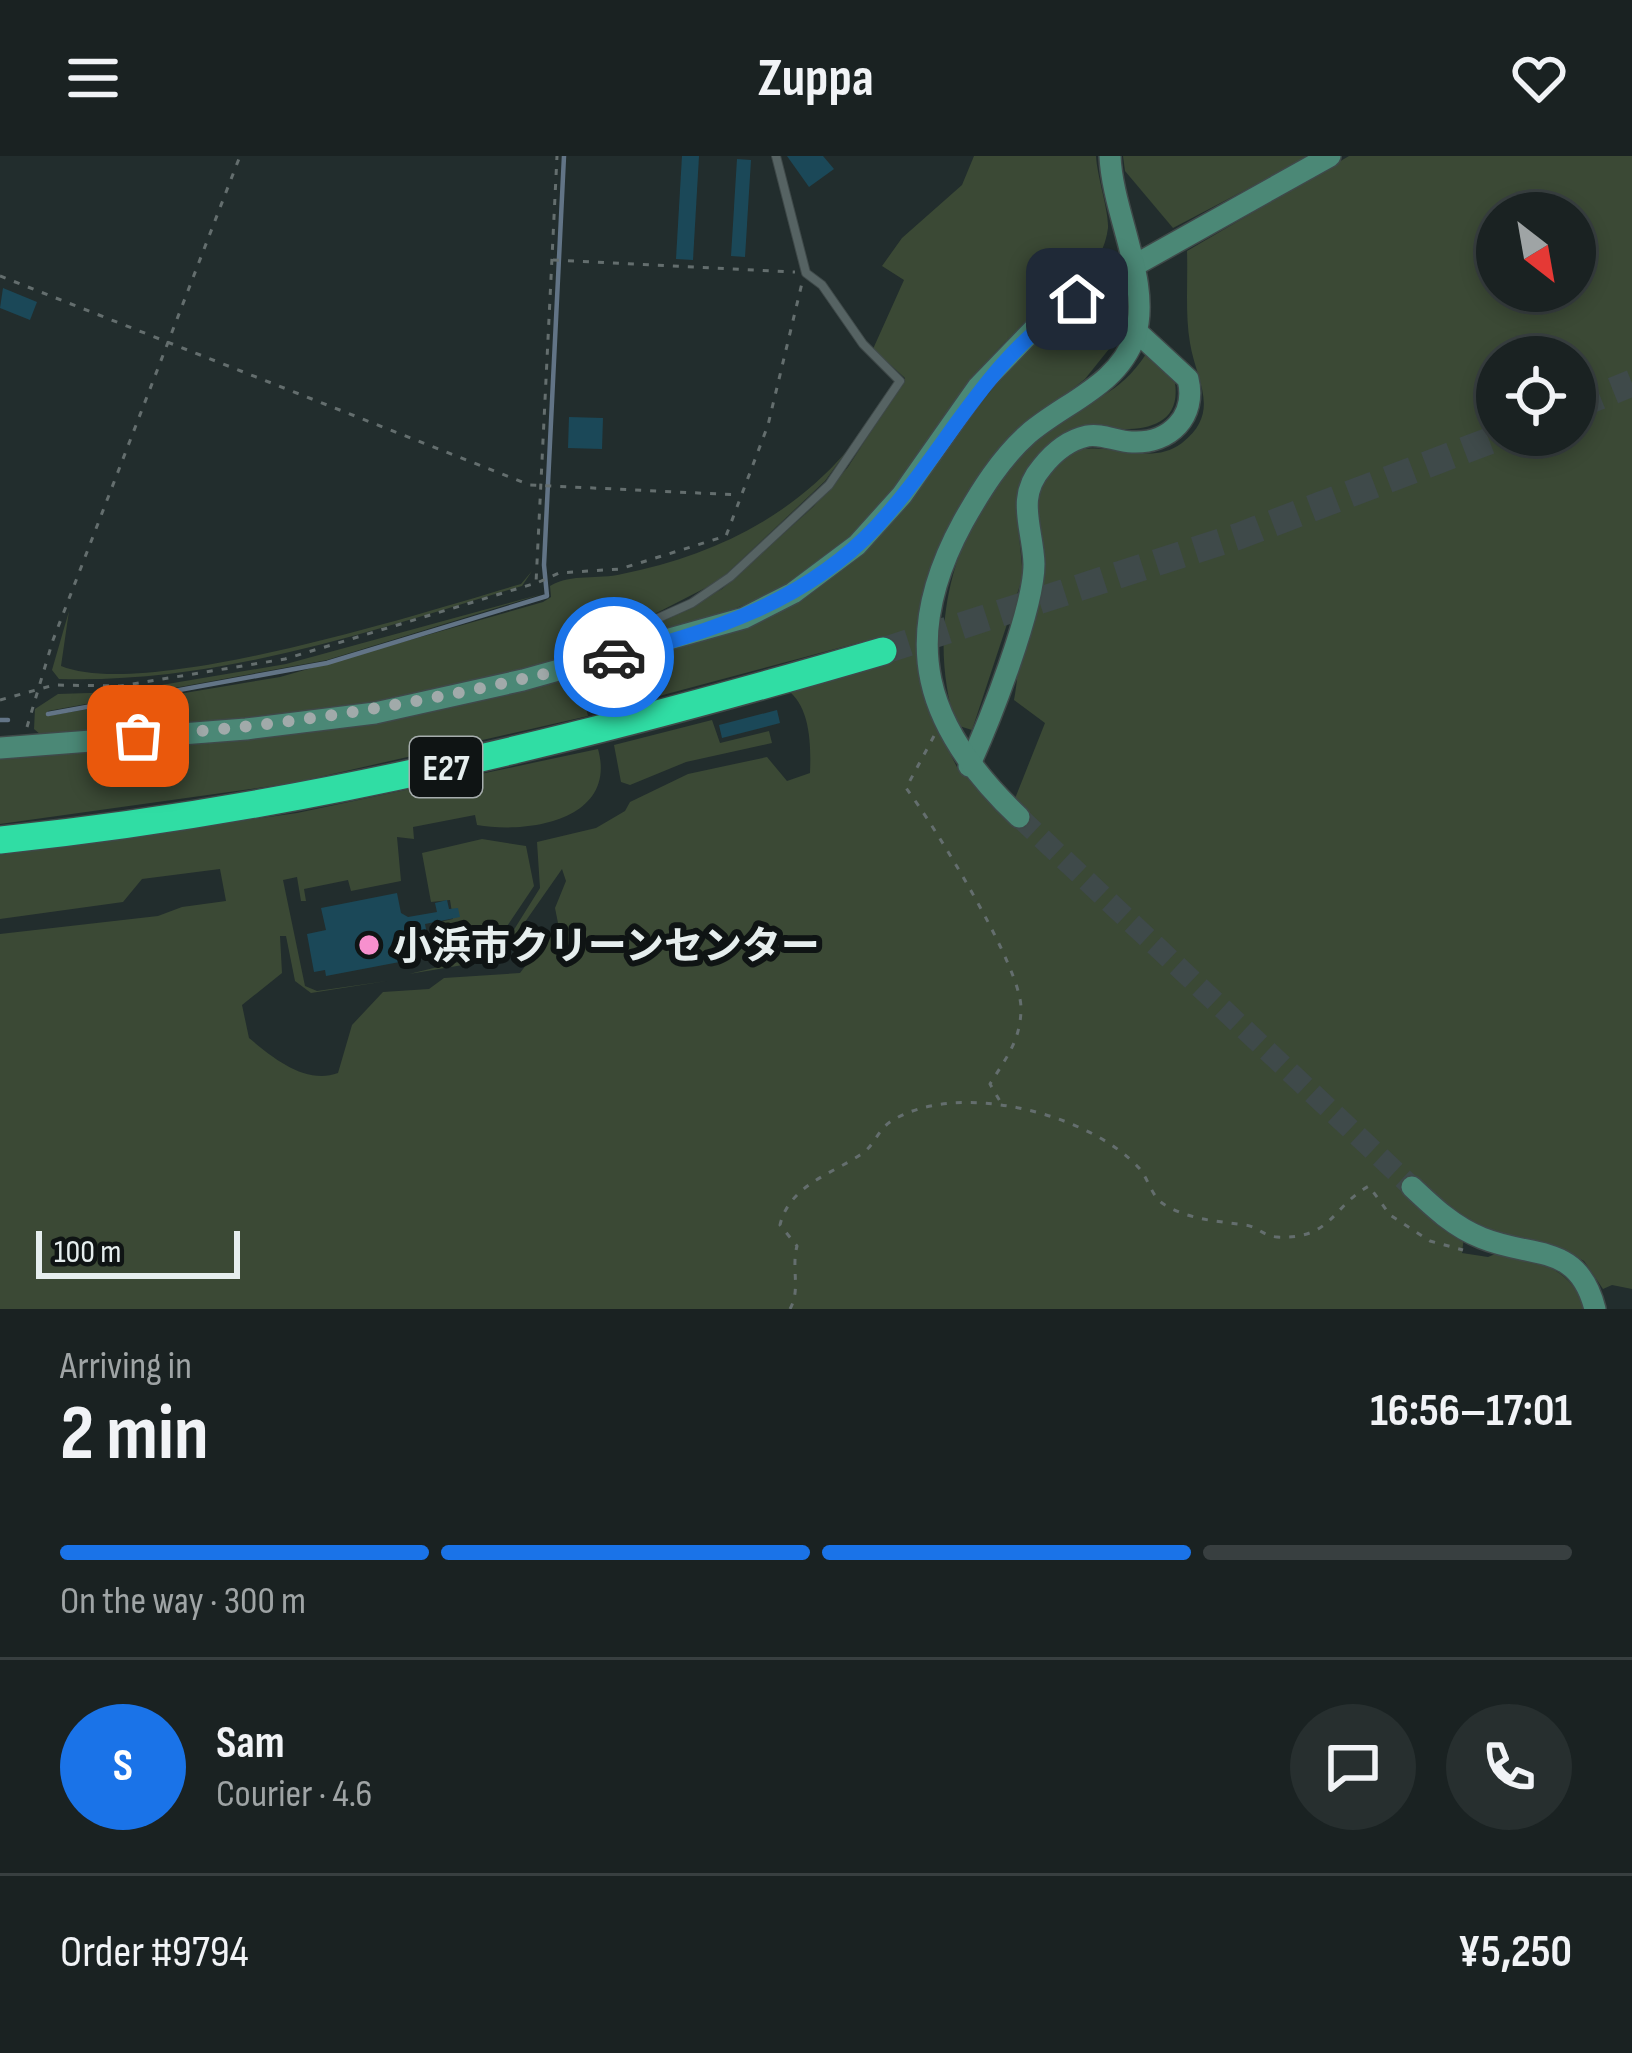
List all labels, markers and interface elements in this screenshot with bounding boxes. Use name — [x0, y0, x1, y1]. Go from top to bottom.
icon: menu — [60, 45, 126, 111]
icon: heart — [1506, 45, 1572, 111]
text: Zuppa — [758, 46, 874, 111]
north arrow — [1476, 192, 1596, 312]
map controls — [1476, 192, 1596, 456]
pin — [1026, 248, 1128, 350]
icon: home — [1044, 266, 1110, 332]
button: locate — [1476, 336, 1596, 456]
courier — [554, 597, 674, 717]
icon: car — [581, 624, 647, 690]
pin — [87, 685, 189, 787]
icon: bag — [105, 703, 171, 769]
road number: E27 — [410, 737, 482, 797]
place label: 小浜市クリーンセンター — [393, 924, 820, 971]
marker: 小浜市クリーンセンター — [356, 932, 382, 958]
scale bar — [36, 1225, 240, 1278]
text: 100 m — [54, 1232, 121, 1272]
text: Arriving in — [60, 1343, 192, 1390]
text: 16:56–17:01 — [1370, 1384, 1572, 1439]
text: 2 min — [60, 1388, 209, 1481]
text: On the way · 300 m — [60, 1578, 306, 1625]
button: chat — [1290, 1704, 1416, 1830]
button: phone — [1446, 1704, 1572, 1830]
text: Sam — [216, 1716, 285, 1771]
text: S — [113, 1739, 133, 1794]
text: Courier · 4.6 — [216, 1771, 372, 1818]
text: Order #9794 — [60, 1925, 248, 1980]
text: ¥5,250 — [1458, 1925, 1572, 1980]

